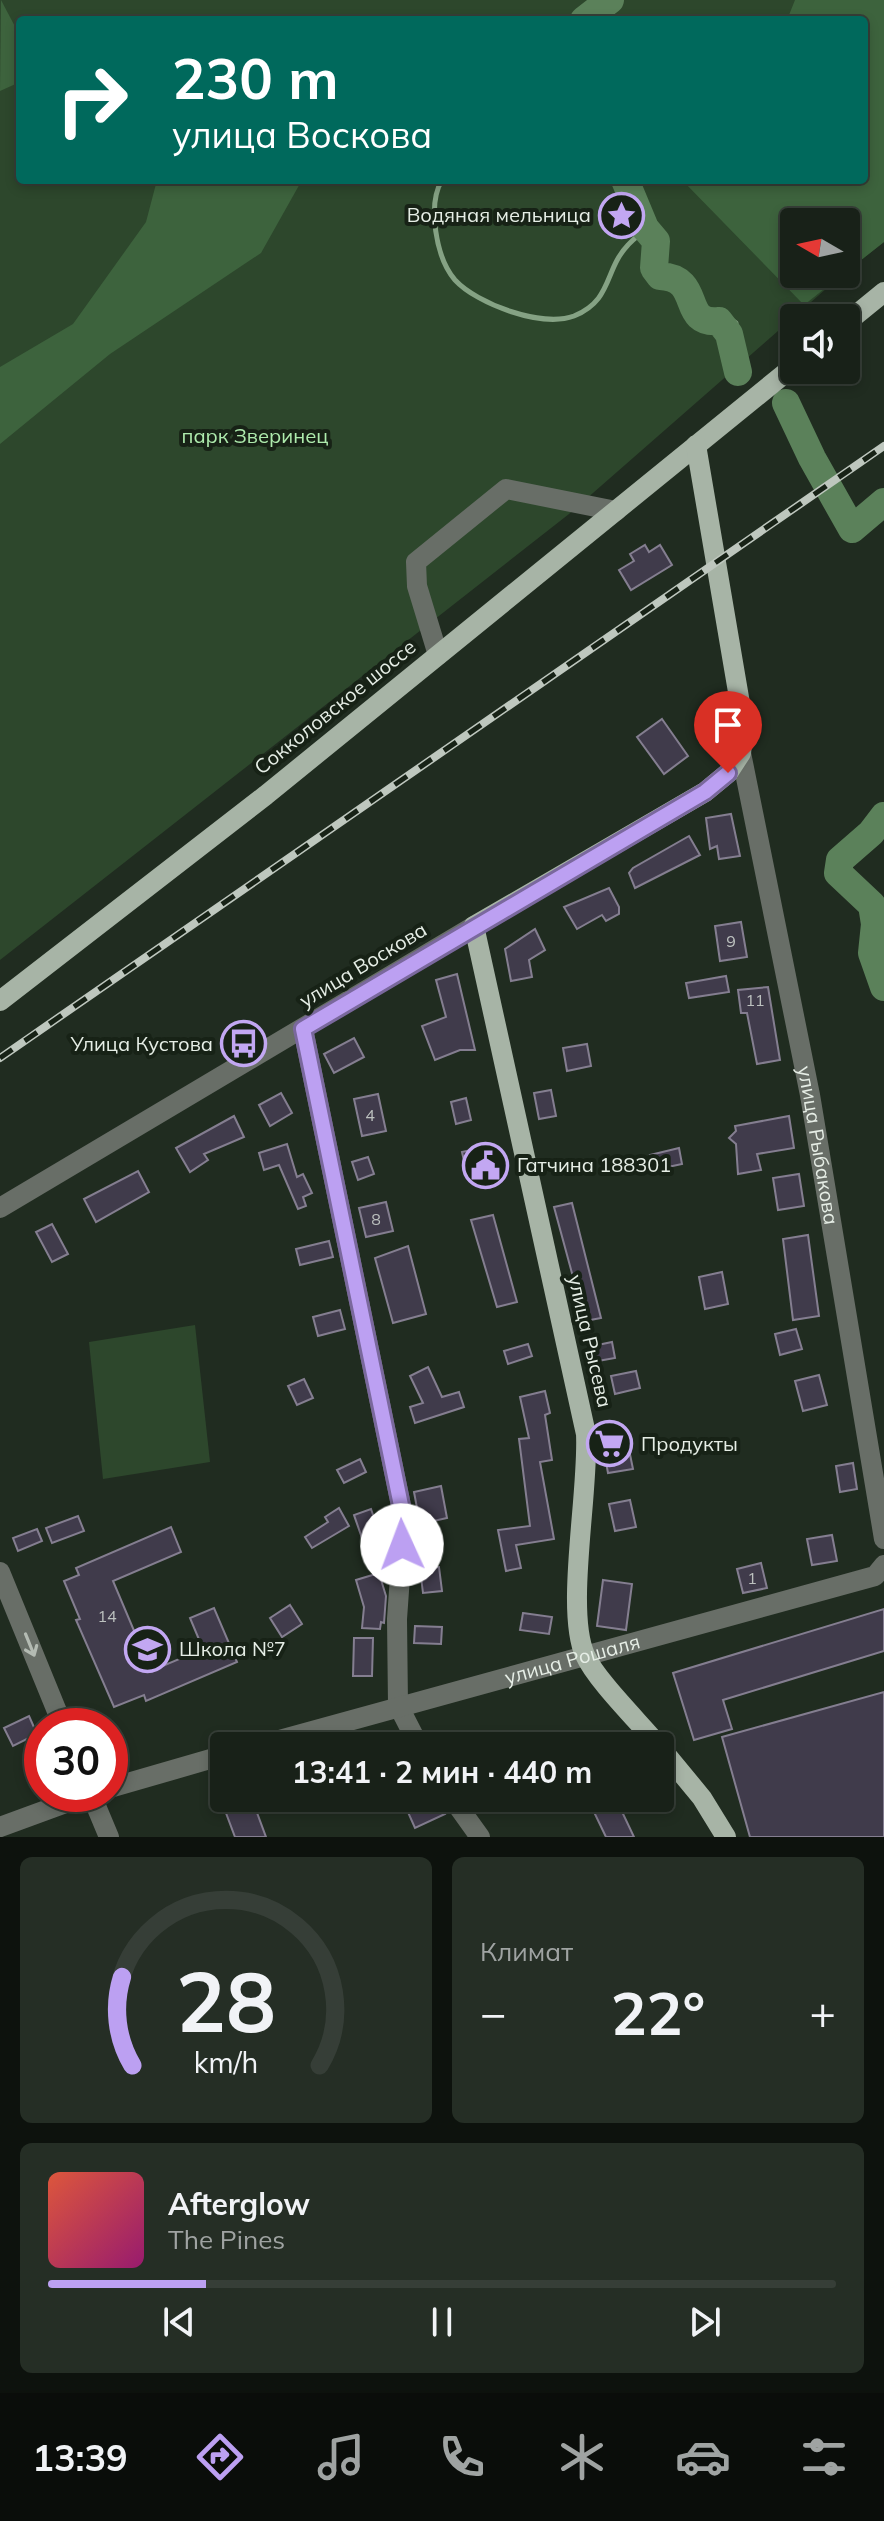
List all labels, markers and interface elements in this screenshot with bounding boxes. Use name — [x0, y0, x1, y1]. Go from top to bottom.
text: 230 m — [172, 43, 339, 113]
icon: right — [40, 48, 144, 152]
text: улица Воскова — [172, 112, 432, 157]
place icon: Водяная мельница — [598, 191, 646, 239]
place label: Водяная мельница — [407, 202, 591, 227]
north arrow — [780, 208, 860, 288]
map controls — [780, 208, 860, 384]
button: sound — [780, 304, 860, 384]
park label: парк Зверинец — [182, 423, 328, 448]
street label: Сокколовское шоссе — [249, 634, 420, 779]
pin — [694, 691, 762, 773]
icon: arrive — [706, 703, 750, 747]
street label: улица Воскова — [294, 917, 431, 1013]
house number: 9 — [726, 931, 736, 951]
house number: 11 — [745, 990, 765, 1010]
bus stop icon: Улица Кустова — [220, 1020, 268, 1068]
place label: Улица Кустова — [70, 1031, 213, 1056]
street label: улица Рыбакова — [792, 1064, 844, 1227]
house number: 4 — [365, 1105, 375, 1125]
public building icon: Гатчина 188301 — [462, 1141, 510, 1189]
place label: Гатчина 188301 — [517, 1152, 671, 1177]
house number: 8 — [371, 1209, 381, 1229]
street label: улица Рысева — [563, 1272, 618, 1410]
supermarket icon: Продукты — [586, 1420, 634, 1468]
place label: Продукты — [641, 1431, 738, 1456]
position arrow — [360, 1503, 444, 1587]
house number: 1 — [747, 1568, 757, 1588]
house number: 14 — [97, 1606, 117, 1626]
school or university icon: Школа №7 — [124, 1625, 172, 1673]
street label: улица Рошаля — [502, 1628, 643, 1689]
one-way arrow — [23, 1632, 38, 1657]
place label: Школа №7 — [179, 1636, 286, 1661]
speed limit sign: 30 — [24, 1708, 128, 1812]
text: 13:41 · 2 мин · 440 m — [292, 1753, 592, 1791]
text: Климат — [480, 1935, 573, 1968]
text: 28 — [176, 1948, 276, 2053]
text: 22° — [611, 1975, 705, 2050]
text: − — [480, 1985, 506, 2040]
text: + — [810, 1985, 836, 2040]
text: km/h — [194, 2044, 258, 2080]
text: Afterglow — [168, 2185, 310, 2223]
text: The Pines — [168, 2223, 285, 2256]
icon: previous — [157, 2300, 201, 2344]
icon: pause — [420, 2300, 464, 2344]
icon: next — [683, 2300, 727, 2344]
icon: directions — [192, 2429, 248, 2485]
icon: music — [313, 2429, 369, 2485]
icon: phone — [434, 2429, 490, 2485]
icon: climate — [554, 2429, 610, 2485]
icon: car — [675, 2429, 731, 2485]
icon: filters — [796, 2429, 852, 2485]
text: 13:39 — [32, 2435, 128, 2480]

